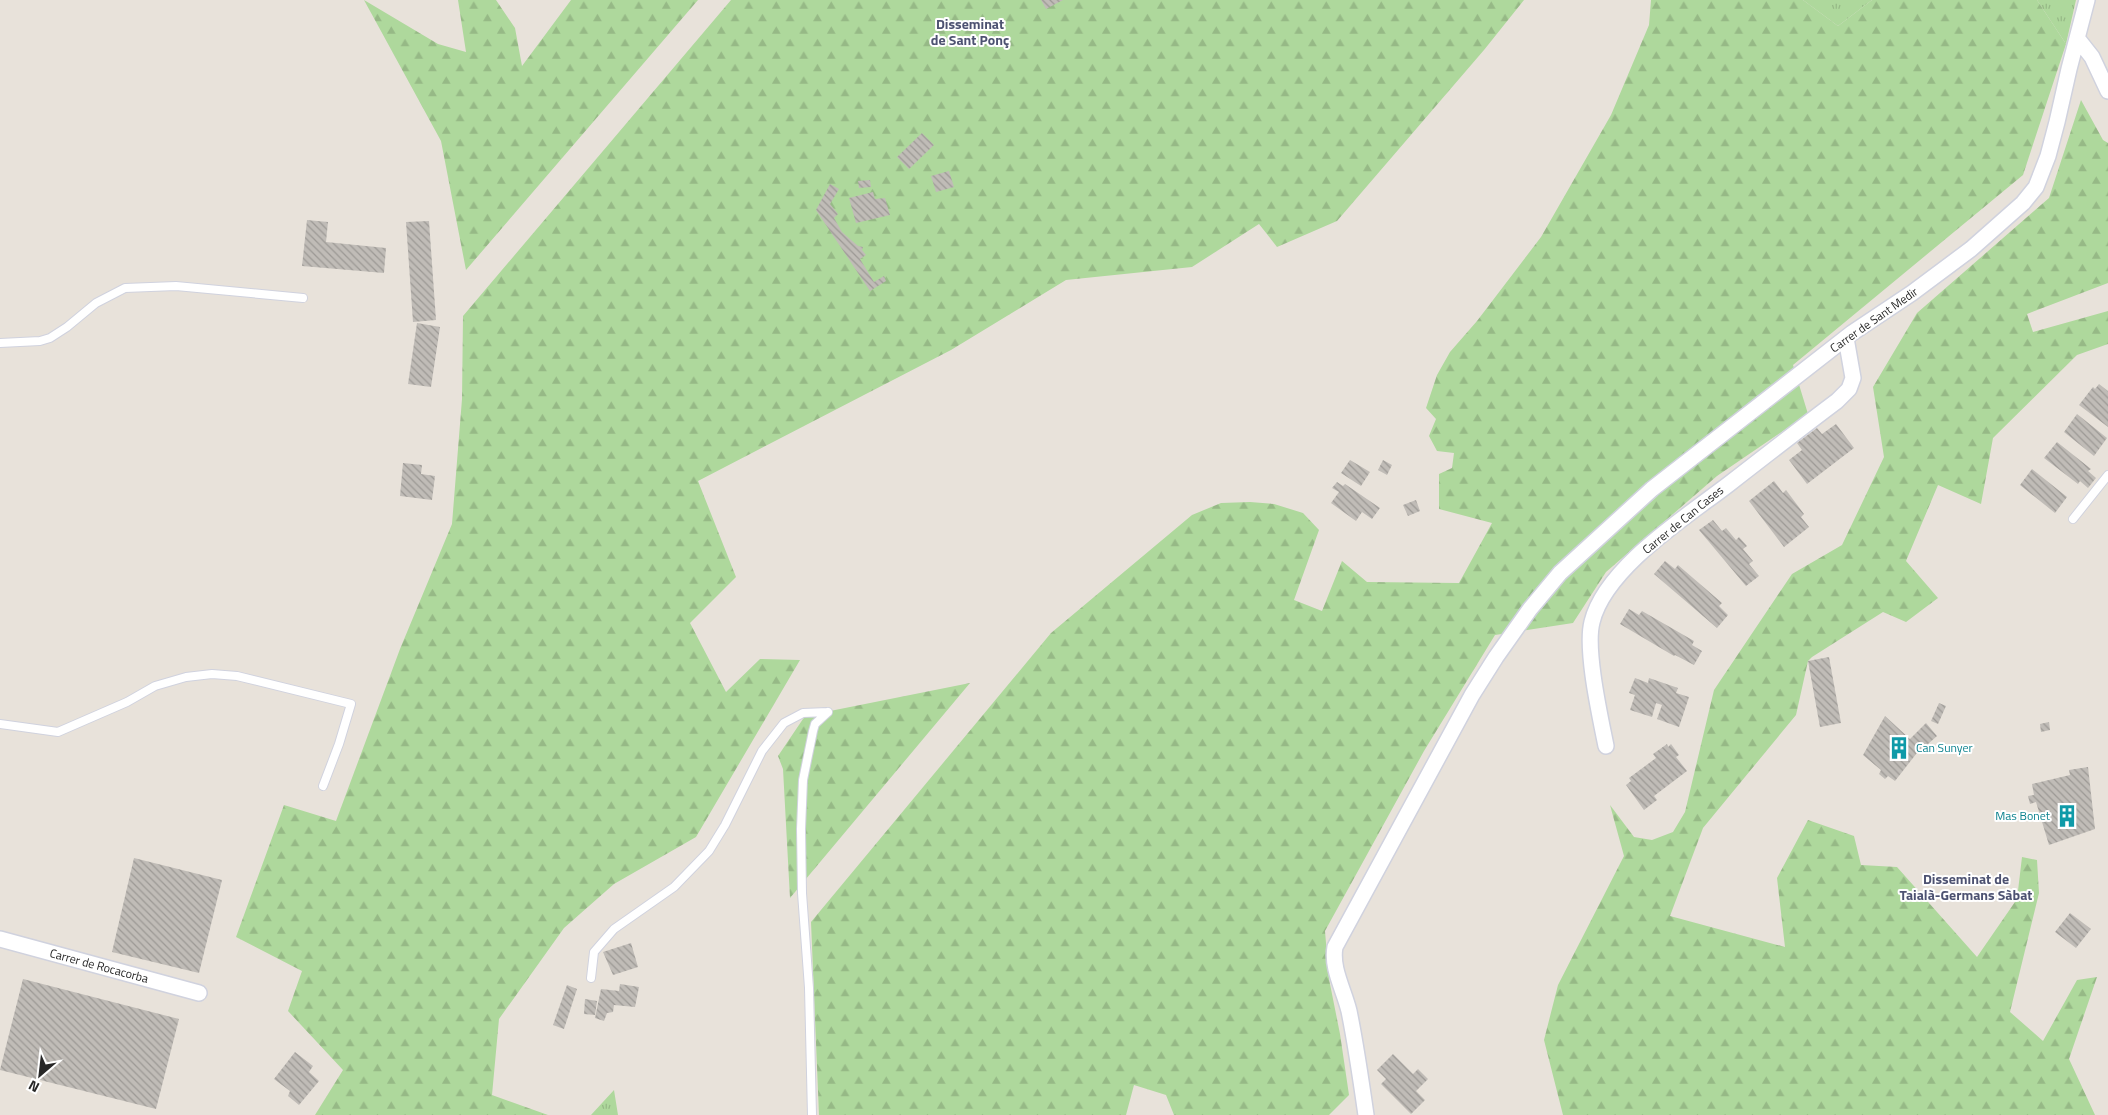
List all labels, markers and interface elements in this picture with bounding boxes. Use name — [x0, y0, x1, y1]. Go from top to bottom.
district label: Disseminat de Sant Ponç — [931, 13, 1009, 50]
street label: Carrer de Sant Medir — [1826, 282, 1922, 357]
street label: Carrer de Can Cases — [1638, 480, 1728, 558]
building icon: Can Sunyer — [1886, 735, 1912, 761]
place label: Can Sunyer — [1916, 738, 1973, 757]
building icon: Mas Bonet — [2054, 803, 2080, 829]
place label: Mas Bonet — [1995, 806, 2051, 825]
district label: Disseminat de Taialà-Germans Sàbat — [1900, 868, 2032, 905]
street label: Carrer de Rocacorba — [48, 943, 151, 988]
north arrow — [15, 1050, 65, 1100]
text: N — [24, 1075, 43, 1098]

